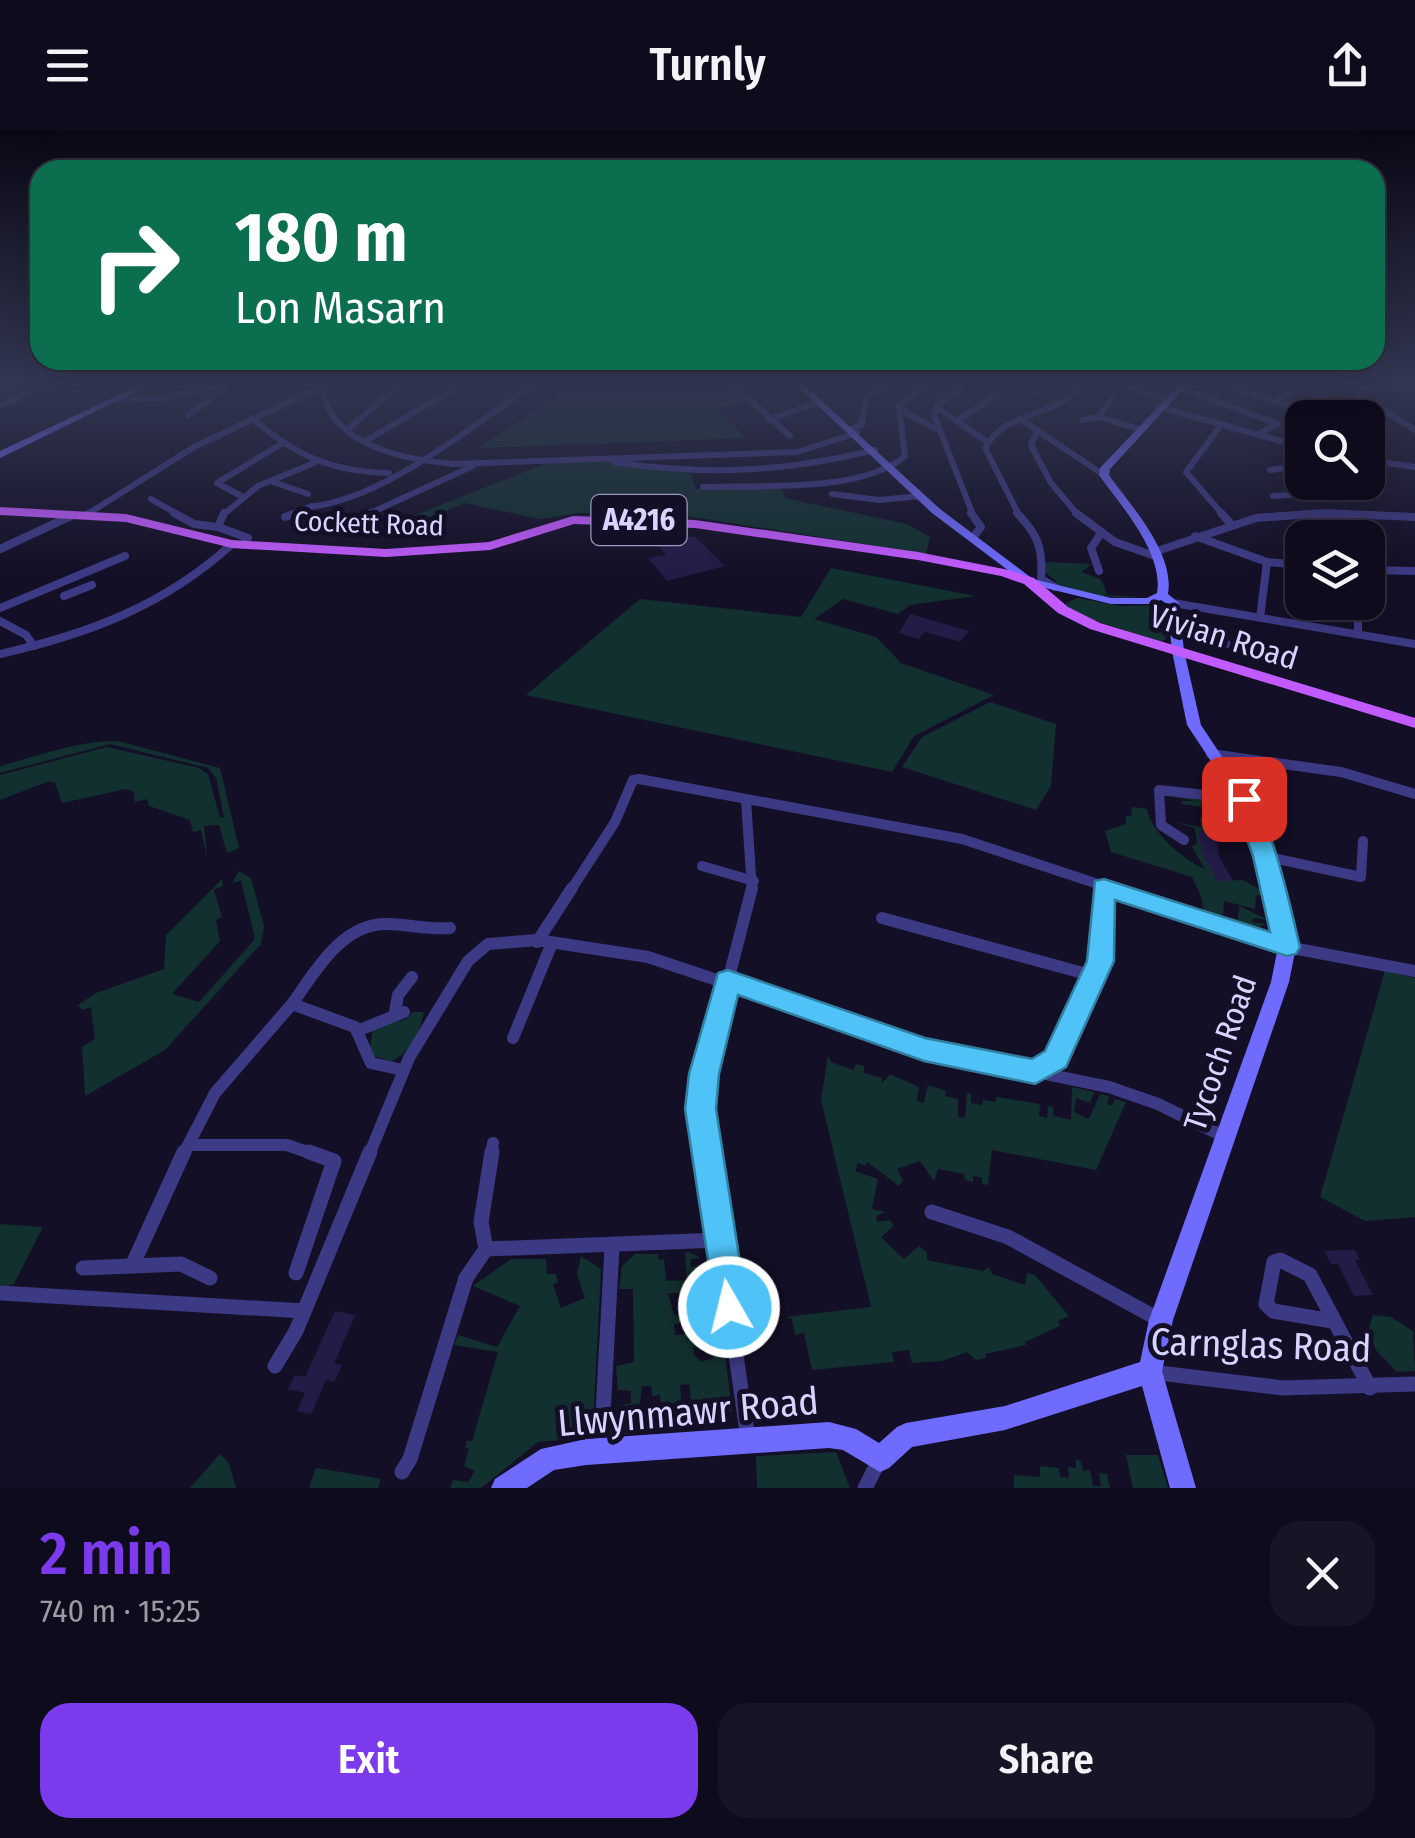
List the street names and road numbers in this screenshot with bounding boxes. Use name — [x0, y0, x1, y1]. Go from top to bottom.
road number: A4216 — [592, 495, 686, 545]
street label: Cockett Road — [293, 504, 444, 543]
street label: Vivian Road — [1145, 596, 1303, 678]
street label: Tycoch Road — [1176, 970, 1264, 1136]
street label: Carnglas Road — [1150, 1318, 1372, 1372]
street label: Llwynmawr Road — [556, 1378, 820, 1446]

